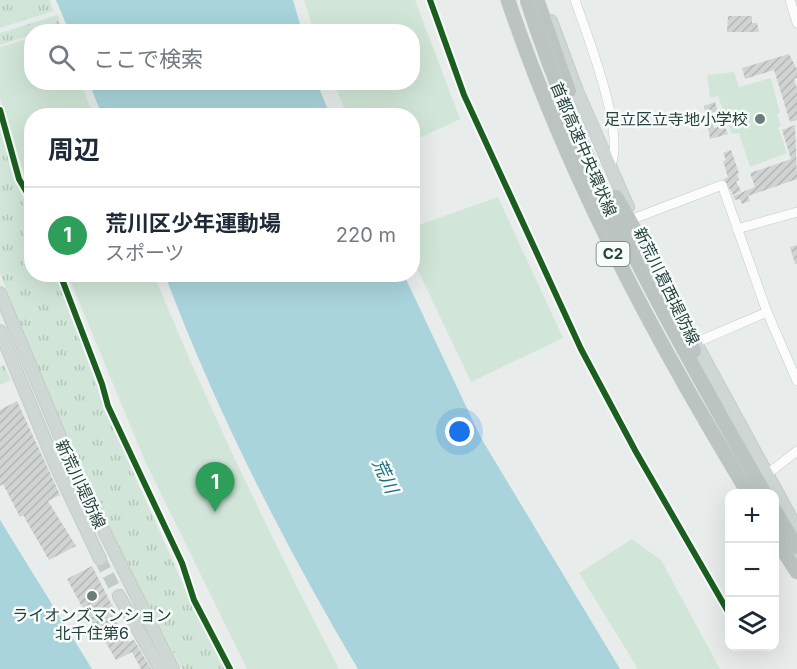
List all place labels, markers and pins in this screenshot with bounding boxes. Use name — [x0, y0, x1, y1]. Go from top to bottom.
place label: 足立区立寺地小学校 — [604, 109, 748, 129]
marker: 足立区立寺地小学校 — [753, 112, 767, 126]
pin: 1 — [196, 462, 234, 512]
marker: ライオンズマンション 北千住第6 — [85, 589, 99, 603]
place label: ライオンズマンション 北千住第6 — [12, 605, 172, 643]

